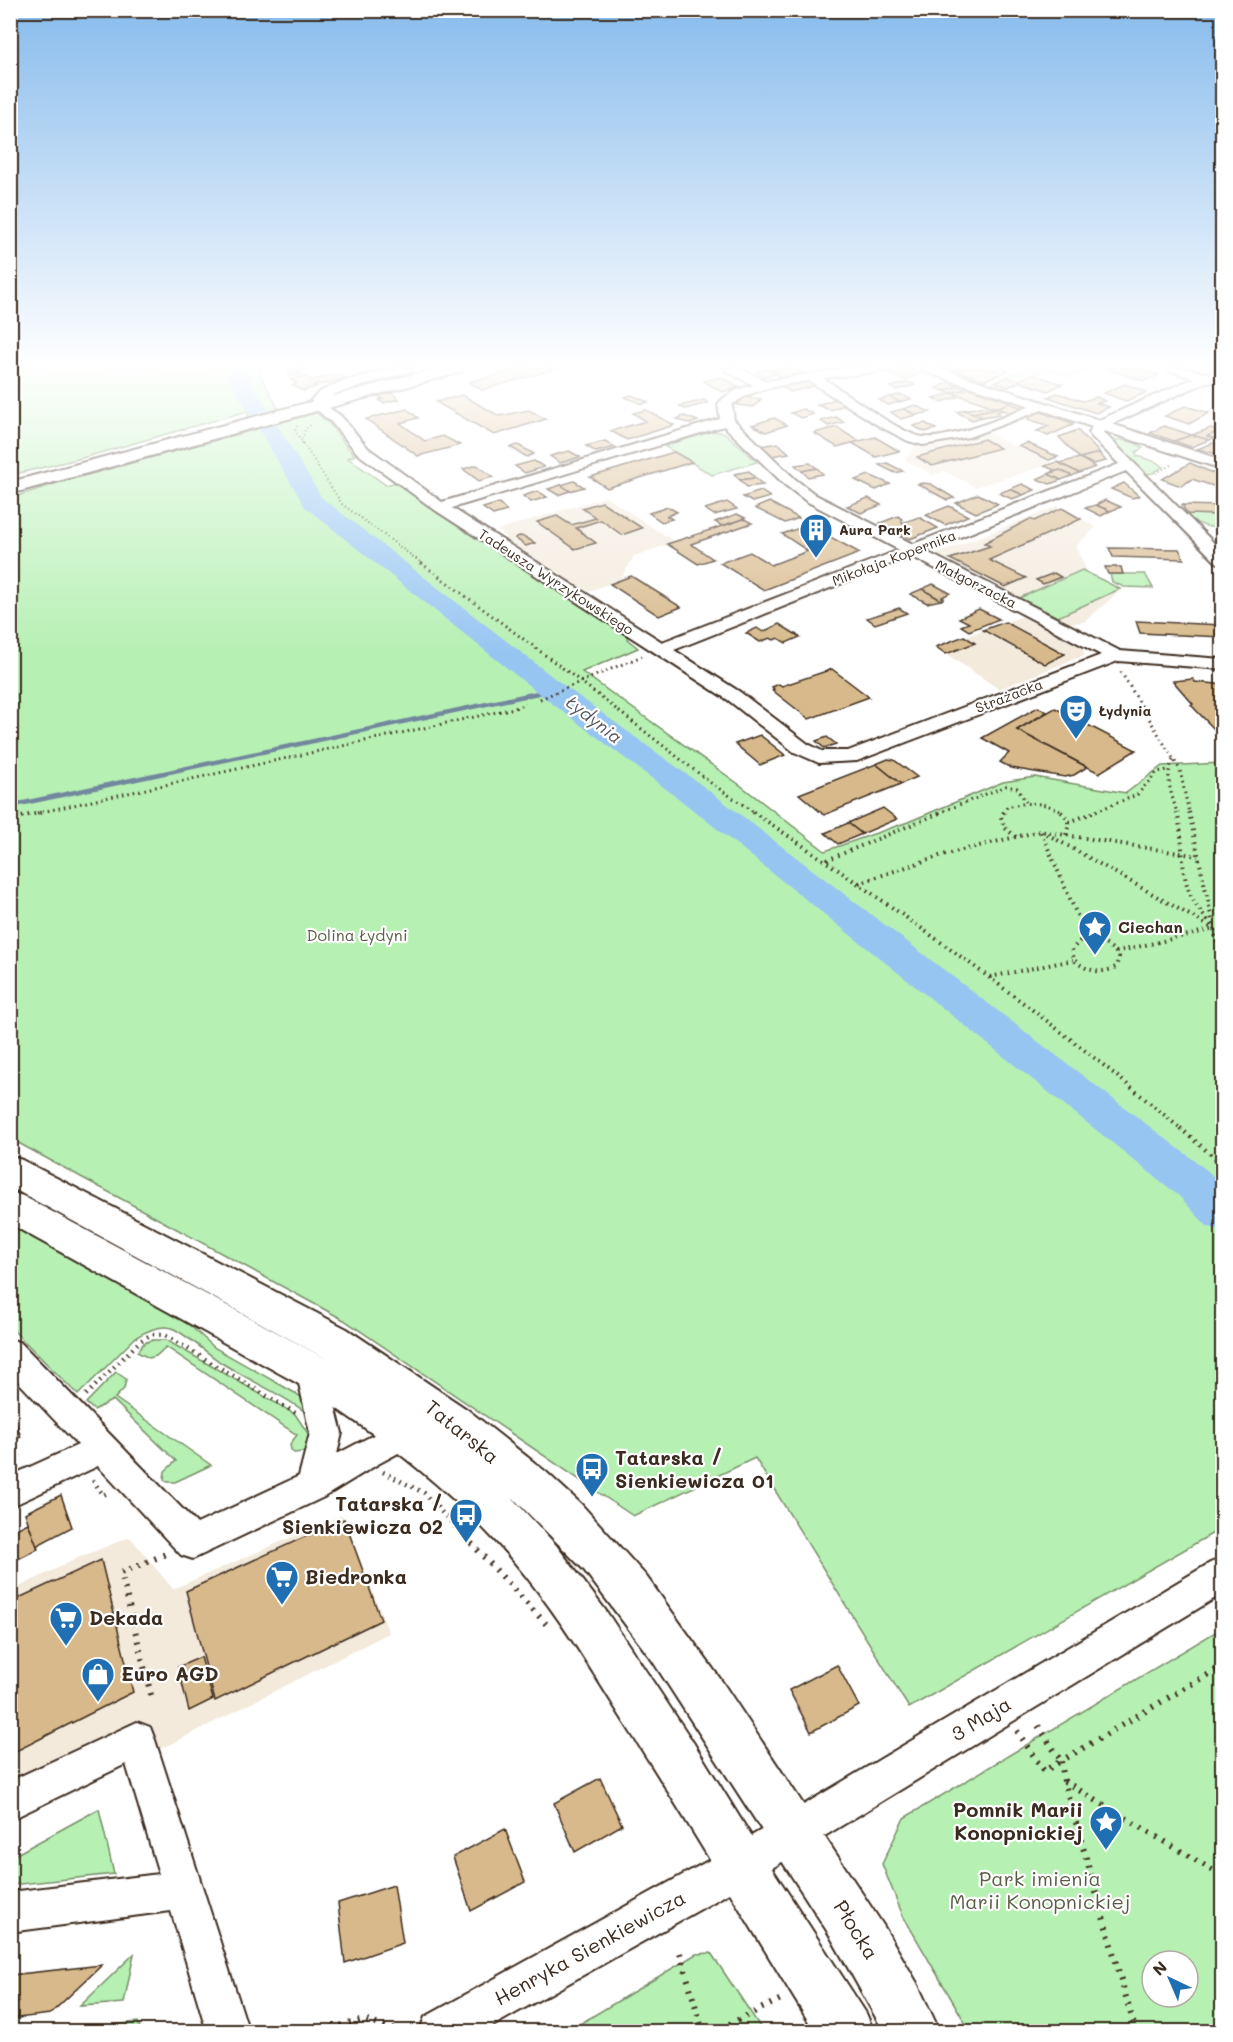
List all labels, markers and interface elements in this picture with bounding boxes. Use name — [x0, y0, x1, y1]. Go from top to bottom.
building icon: Aura Park — [798, 512, 834, 559]
place label: Aura Park — [839, 520, 911, 539]
street label: Tadeusza Wyrzykowskiego — [475, 524, 638, 639]
street label: Mikołaja Kopernika — [829, 525, 959, 590]
street label: Małgorzacka — [932, 555, 1020, 612]
street label: Strażacka — [972, 674, 1045, 717]
water label: Łydynia — [562, 690, 628, 749]
theatre icon: Łydynia — [1058, 693, 1094, 740]
place label: Łydynia — [1098, 701, 1152, 720]
place icon: Ciechan — [1077, 909, 1113, 956]
place label: Ciechan — [1118, 916, 1183, 937]
park label: Dolina Łydyni — [306, 924, 408, 945]
street label: Tatarska — [420, 1394, 505, 1469]
place label: Tatarska / Sienkiewicza 01 — [615, 1444, 774, 1493]
bus stop icon: Tatarska / Sienkiewicza 01 — [574, 1451, 610, 1498]
place label: Tatarska / Sienkiewicza 02 — [282, 1490, 443, 1539]
bus stop icon: Tatarska / Sienkiewicza 02 — [448, 1497, 484, 1544]
supermarket icon: Biedronka — [264, 1559, 300, 1606]
place label: Biedronka — [305, 1563, 407, 1589]
supermarket icon: Dekada — [48, 1600, 84, 1647]
place label: Dekada — [89, 1604, 163, 1630]
shop icon: Euro AGD — [80, 1656, 116, 1703]
place label: Euro AGD — [121, 1660, 219, 1686]
street label: 3 Maja — [946, 1690, 1015, 1746]
place label: Pomnik Marii Konopnickiej — [953, 1796, 1083, 1845]
place icon: Pomnik Marii Konopnickiej — [1088, 1804, 1124, 1851]
park label: Park imienia Marii Konopnickiej — [949, 1865, 1131, 1914]
street label: Henryka Sienkiewicza — [489, 1884, 690, 2011]
street label: Płocka — [829, 1895, 885, 1964]
north arrow — [1140, 1949, 1200, 2009]
text: N — [1148, 1956, 1171, 1980]

